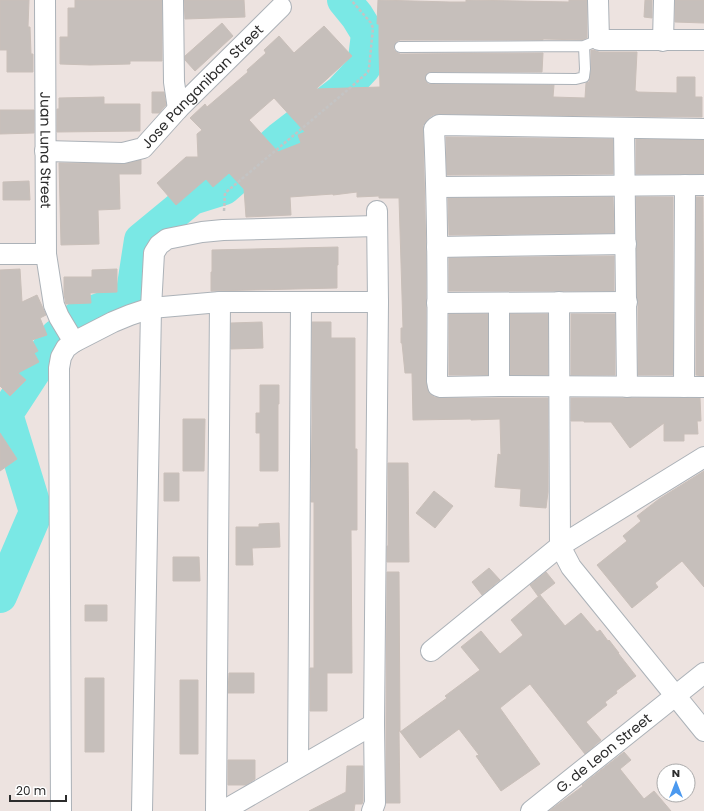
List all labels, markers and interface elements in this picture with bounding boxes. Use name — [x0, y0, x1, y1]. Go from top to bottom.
street label: Jose Panganiban Street — [137, 20, 268, 153]
street label: Juan Luna Street — [35, 92, 56, 208]
street label: G. de Leon Street — [552, 709, 656, 797]
north arrow — [656, 763, 696, 803]
text: N — [672, 765, 680, 781]
scale bar — [10, 777, 66, 803]
text: 20 m — [16, 782, 46, 799]

